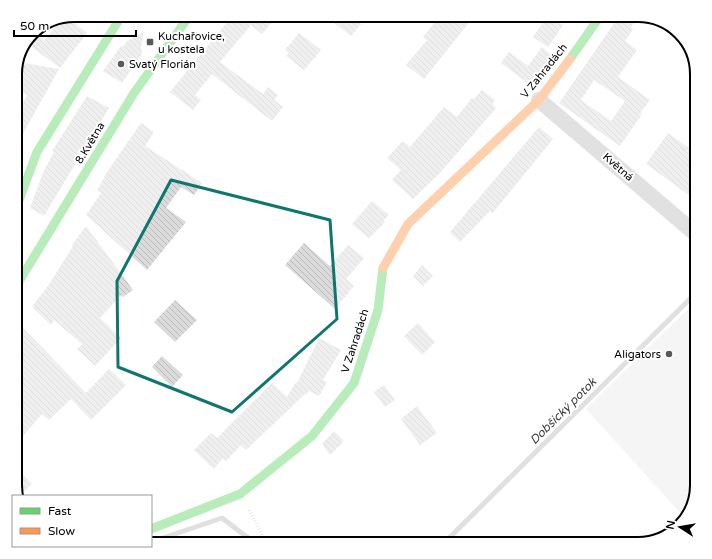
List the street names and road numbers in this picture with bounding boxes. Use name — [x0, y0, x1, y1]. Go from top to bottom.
street label: V Zahradách — [518, 41, 570, 101]
street label: 8.Května — [73, 120, 107, 166]
street label: Květná — [600, 150, 636, 184]
street label: V Zahradách — [339, 307, 371, 375]

